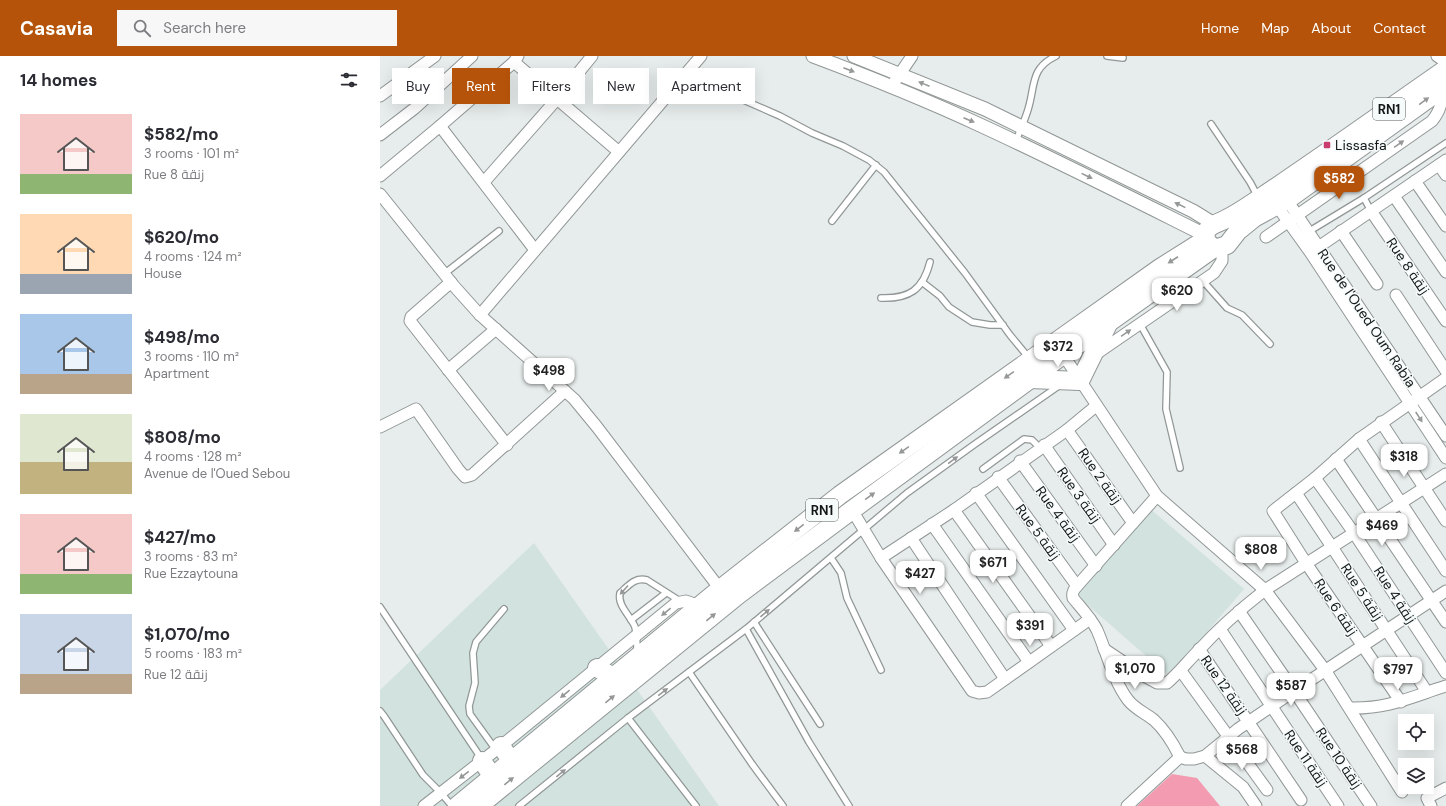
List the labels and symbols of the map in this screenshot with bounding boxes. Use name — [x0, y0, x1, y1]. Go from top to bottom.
one-way arrow — [844, 67, 856, 73]
one-way arrow — [917, 80, 929, 86]
one-way arrow — [1419, 97, 1429, 105]
road number: RN1 — [1373, 98, 1405, 120]
one-way arrow — [964, 117, 975, 123]
place label: Lissasfa — [1335, 136, 1387, 154]
marker: Lissasfa — [1322, 140, 1332, 150]
one-way arrow — [1393, 140, 1404, 148]
pin: $582 — [1315, 166, 1363, 200]
one-way arrow — [1081, 173, 1092, 179]
one-way arrow — [1175, 202, 1186, 208]
street label: Rue 8 زنقة — [1382, 234, 1434, 298]
street label: Rue de l'Oued Oum Rabia — [1314, 245, 1420, 391]
one-way arrow — [1168, 256, 1178, 264]
pin: $620 — [1153, 278, 1201, 312]
one-way arrow — [1121, 329, 1131, 337]
pin: $372 — [1034, 334, 1082, 368]
pin: $498 — [525, 358, 573, 392]
one-way arrow — [1004, 371, 1015, 379]
one-way arrow — [1415, 412, 1423, 422]
pin: $318 — [1380, 444, 1428, 478]
street label: Rue 2 زنقة — [1074, 445, 1126, 507]
one-way arrow — [898, 446, 909, 454]
one-way arrow — [948, 456, 958, 464]
street label: Rue 3 زنقة — [1053, 463, 1105, 527]
street label: Rue 4 زنقة — [1032, 483, 1084, 545]
one-way arrow — [865, 492, 875, 500]
road number: RN1 — [806, 499, 838, 521]
street label: Rue 5 زنقة — [1012, 501, 1064, 563]
pin: $469 — [1358, 513, 1406, 547]
one-way arrow — [794, 523, 805, 532]
pin: $808 — [1237, 537, 1285, 571]
pin: $671 — [969, 550, 1017, 584]
street label: Rue 5 زنقة — [1337, 560, 1387, 624]
pin: $427 — [896, 561, 944, 595]
street label: Rue 4 زنقة — [1370, 563, 1420, 627]
street label: Rue 6 زنقة — [1310, 575, 1362, 639]
one-way arrow — [620, 585, 629, 595]
one-way arrow — [660, 607, 671, 616]
one-way arrow — [760, 608, 771, 617]
one-way arrow — [705, 613, 716, 622]
pin: $391 — [1006, 613, 1054, 647]
street label: Rue 12 زنقة — [1197, 652, 1251, 718]
pin: $1,070 — [1102, 656, 1168, 690]
pin: $797 — [1374, 657, 1422, 691]
pin: $587 — [1267, 673, 1315, 707]
one-way arrow — [657, 688, 668, 696]
one-way arrow — [560, 690, 571, 698]
one-way arrow — [605, 695, 616, 704]
street label: Rue 10 زنقة — [1312, 724, 1366, 792]
street label: Rue 11 زنقة — [1280, 726, 1332, 790]
pin: $568 — [1218, 737, 1266, 771]
one-way arrow — [555, 768, 566, 777]
one-way arrow — [458, 771, 469, 780]
one-way arrow — [504, 777, 515, 786]

